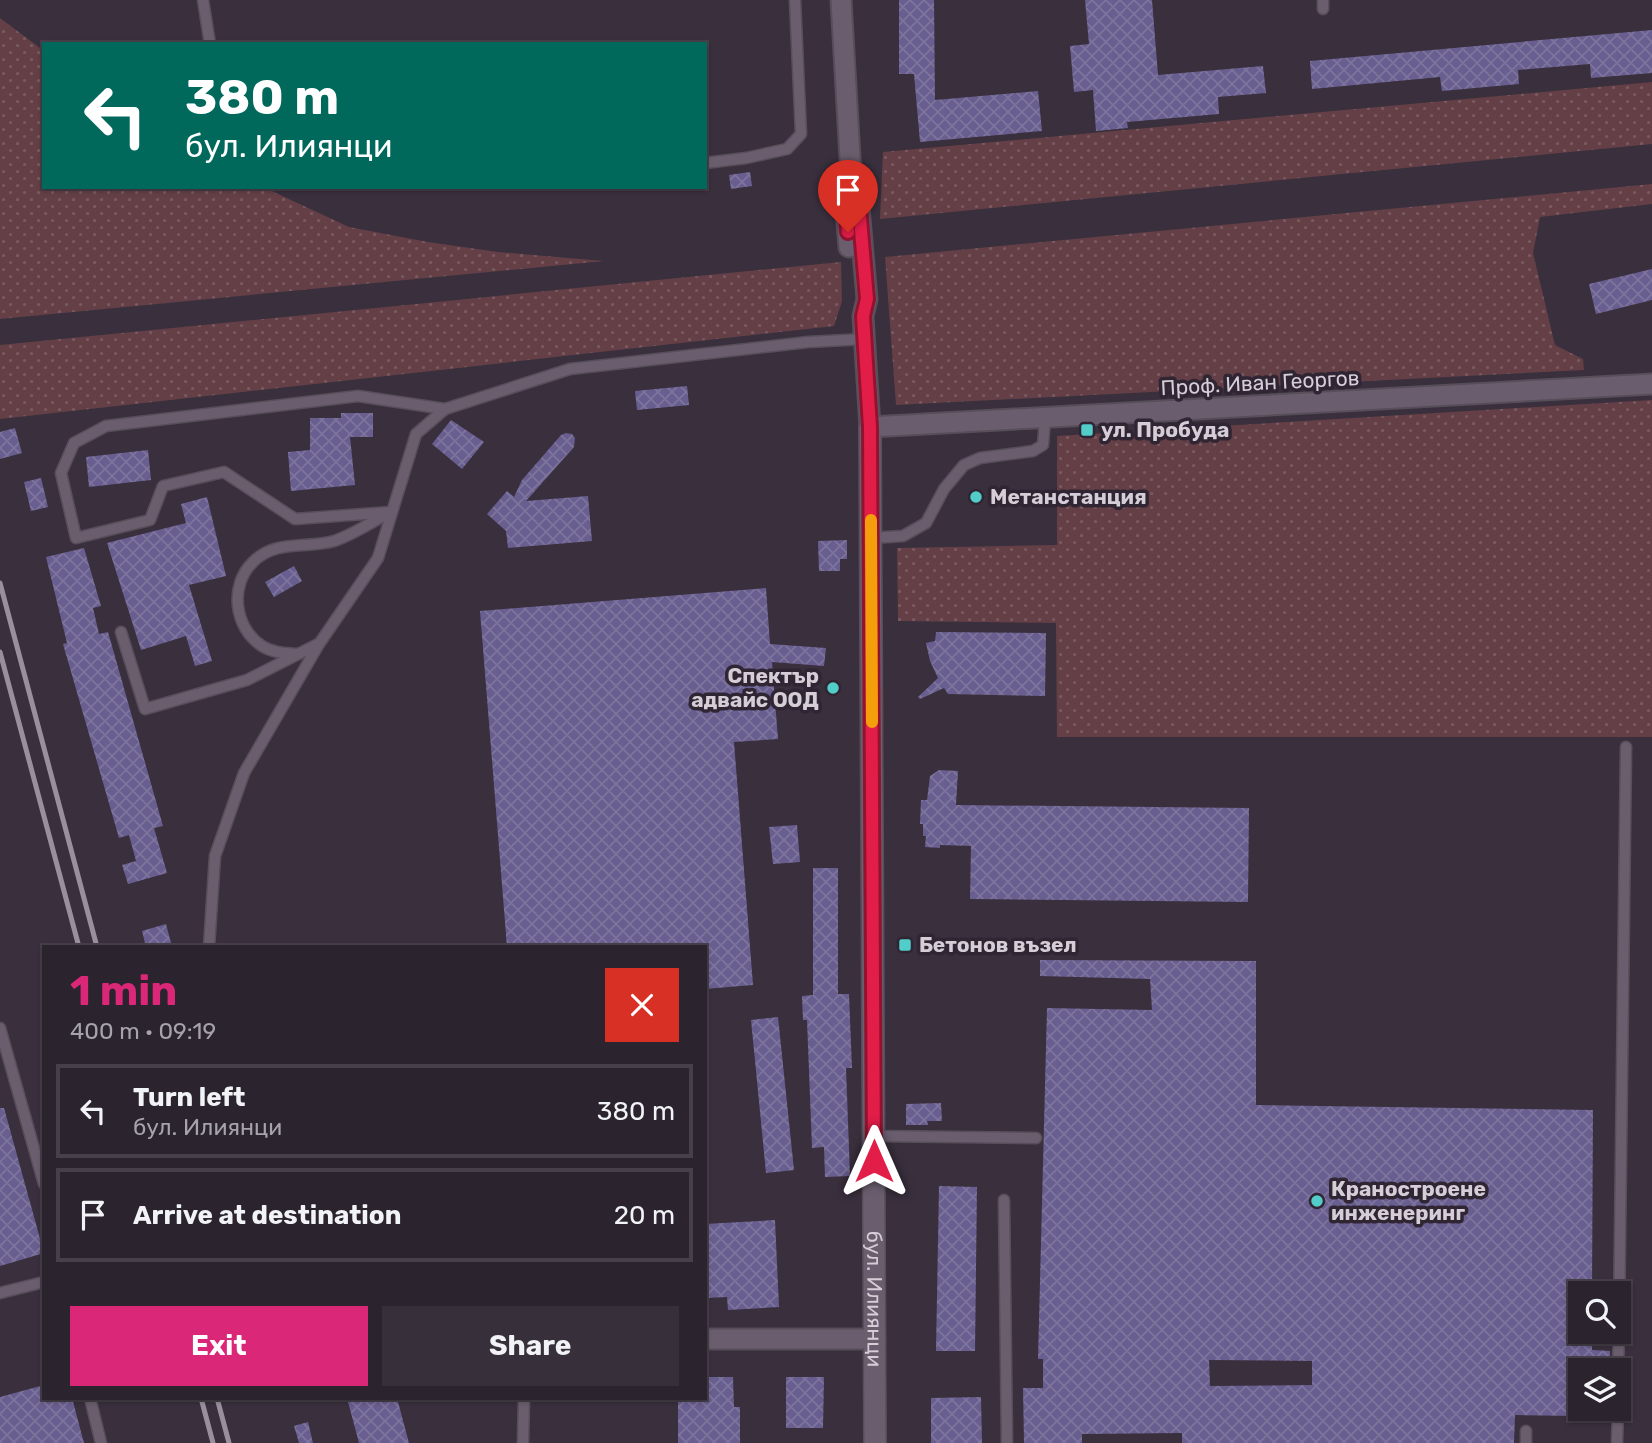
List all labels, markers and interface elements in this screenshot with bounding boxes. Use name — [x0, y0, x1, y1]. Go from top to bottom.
text: 380 m — [185, 68, 339, 126]
icon: left — [70, 70, 161, 161]
text: бул. Илиянци — [185, 127, 393, 165]
pin — [818, 160, 878, 232]
icon: arrive — [829, 171, 867, 209]
street label: Проф. Иван Георгов — [1160, 365, 1360, 400]
place label: ул. Пробуда — [1101, 417, 1230, 442]
marker: ул. Пробуда — [1079, 422, 1095, 438]
place label: Метанстанция — [990, 484, 1147, 509]
marker: Метанстанция — [968, 489, 984, 505]
place label: Спектър адвайс ООД — [691, 663, 819, 712]
marker: Спектър адвайс ООД — [825, 680, 841, 696]
place label: Бетонов възел — [919, 932, 1077, 957]
marker: Бетонов възел — [897, 937, 913, 953]
text: 1 min — [70, 966, 177, 1016]
button: close — [605, 968, 679, 1042]
text: 400 m · 09:19 — [70, 1017, 216, 1045]
text: Turn left — [133, 1082, 245, 1113]
icon: left — [74, 1092, 112, 1130]
text: 380 m — [597, 1096, 675, 1127]
text: бул. Илиянци — [133, 1113, 282, 1141]
position arrow — [837, 1124, 911, 1198]
place label: Краностроене инженеринг — [1331, 1176, 1486, 1225]
marker: Краностроене инженеринг — [1309, 1193, 1325, 1209]
icon: arrive — [74, 1196, 112, 1234]
text: Arrive at destination — [133, 1200, 401, 1231]
text: 20 m — [614, 1200, 675, 1231]
street label: бул. Илиянци — [862, 1231, 888, 1367]
map controls — [1568, 1281, 1631, 1421]
button: search — [1568, 1281, 1631, 1344]
button: Exit — [70, 1306, 368, 1386]
button: Share — [382, 1306, 679, 1386]
button: layers — [1568, 1358, 1631, 1421]

